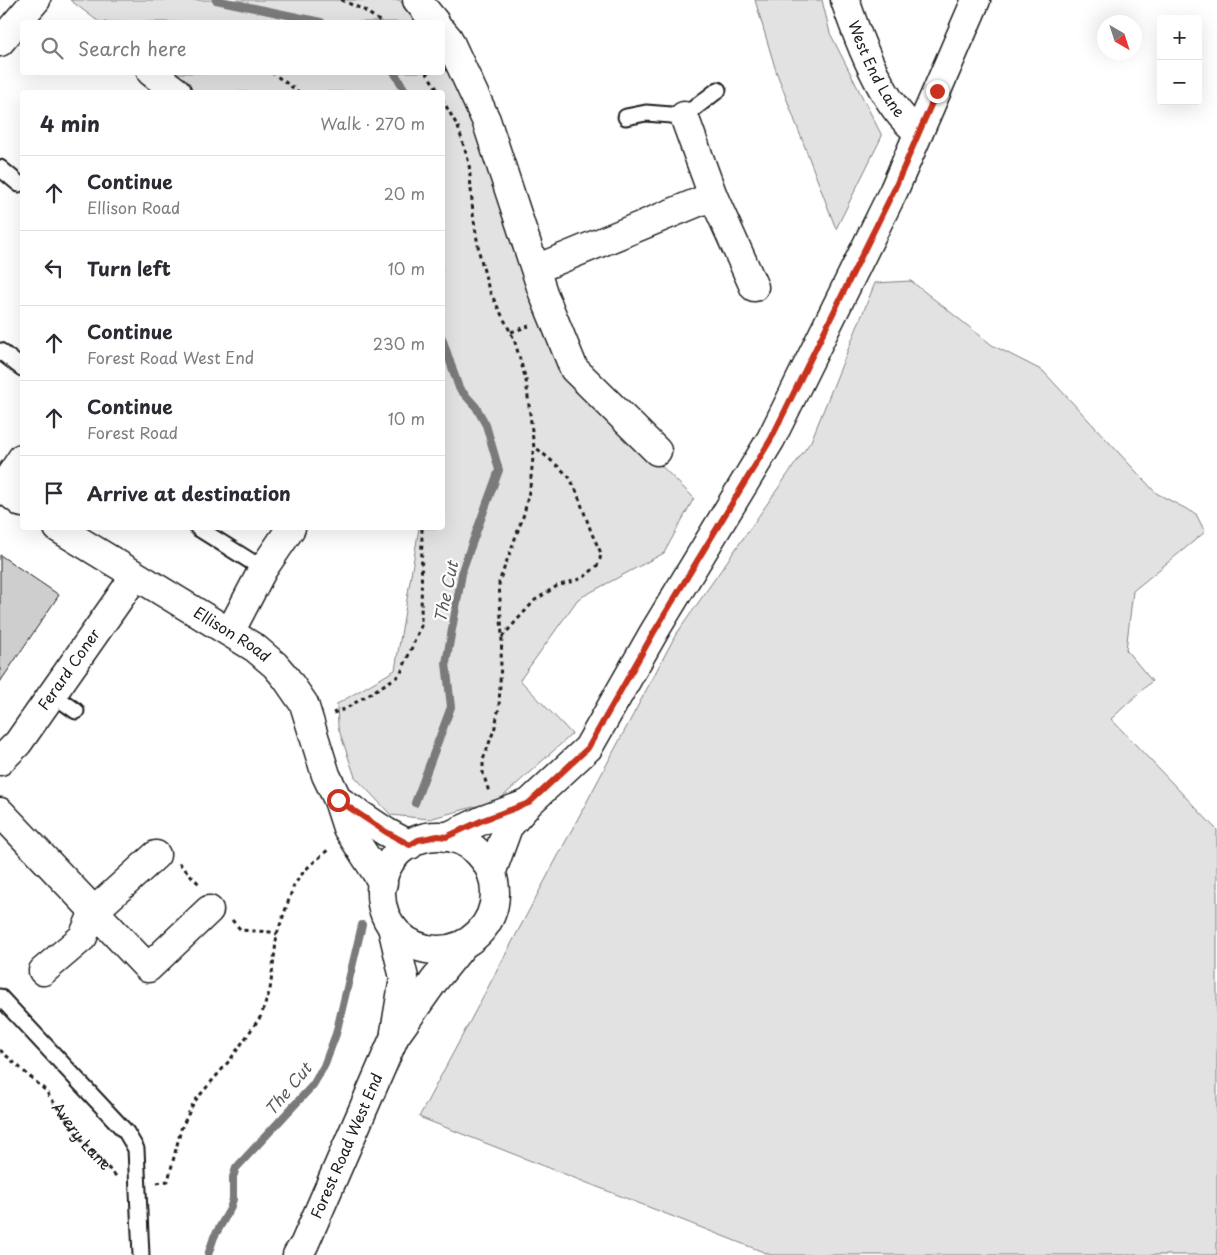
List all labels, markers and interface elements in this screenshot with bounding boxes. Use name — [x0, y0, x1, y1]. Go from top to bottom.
north arrow — [1097, 15, 1142, 60]
map controls — [1157, 15, 1202, 105]
button: + — [1157, 15, 1202, 60]
street label: West End Lane — [843, 17, 911, 122]
search box — [20, 20, 445, 75]
icon: search — [38, 34, 66, 62]
text: Search here — [78, 34, 187, 62]
button: − — [1157, 60, 1202, 105]
route end — [926, 80, 949, 103]
text: 4 min — [40, 107, 100, 139]
text: Walk · 270 m — [321, 111, 425, 135]
text: Continue — [87, 167, 173, 195]
icon: ahead — [40, 179, 68, 207]
text: 20 m — [384, 181, 425, 205]
text: Ellison Road — [87, 195, 180, 219]
icon: left — [40, 254, 68, 282]
text: Turn left — [87, 254, 171, 282]
text: 10 m — [388, 256, 425, 280]
text: Continue — [87, 317, 173, 345]
icon: ahead — [40, 329, 68, 357]
text: 230 m — [373, 331, 425, 355]
text: Forest Road West End — [87, 345, 254, 369]
text: Continue — [87, 392, 173, 420]
icon: ahead — [40, 404, 68, 432]
text: 10 m — [388, 406, 425, 430]
text: Forest Road — [87, 420, 178, 444]
icon: arrive — [40, 479, 68, 507]
text: Arrive at destination — [87, 479, 291, 507]
water label: The Cut — [427, 557, 464, 624]
street label: Ellison Road — [190, 600, 276, 667]
street label: Ferard Coner — [31, 623, 105, 714]
route start — [327, 789, 350, 812]
water label: The Cut — [258, 1055, 318, 1120]
street label: Forest Road West End — [304, 1069, 388, 1222]
street label: Avery Lane — [47, 1097, 117, 1175]

